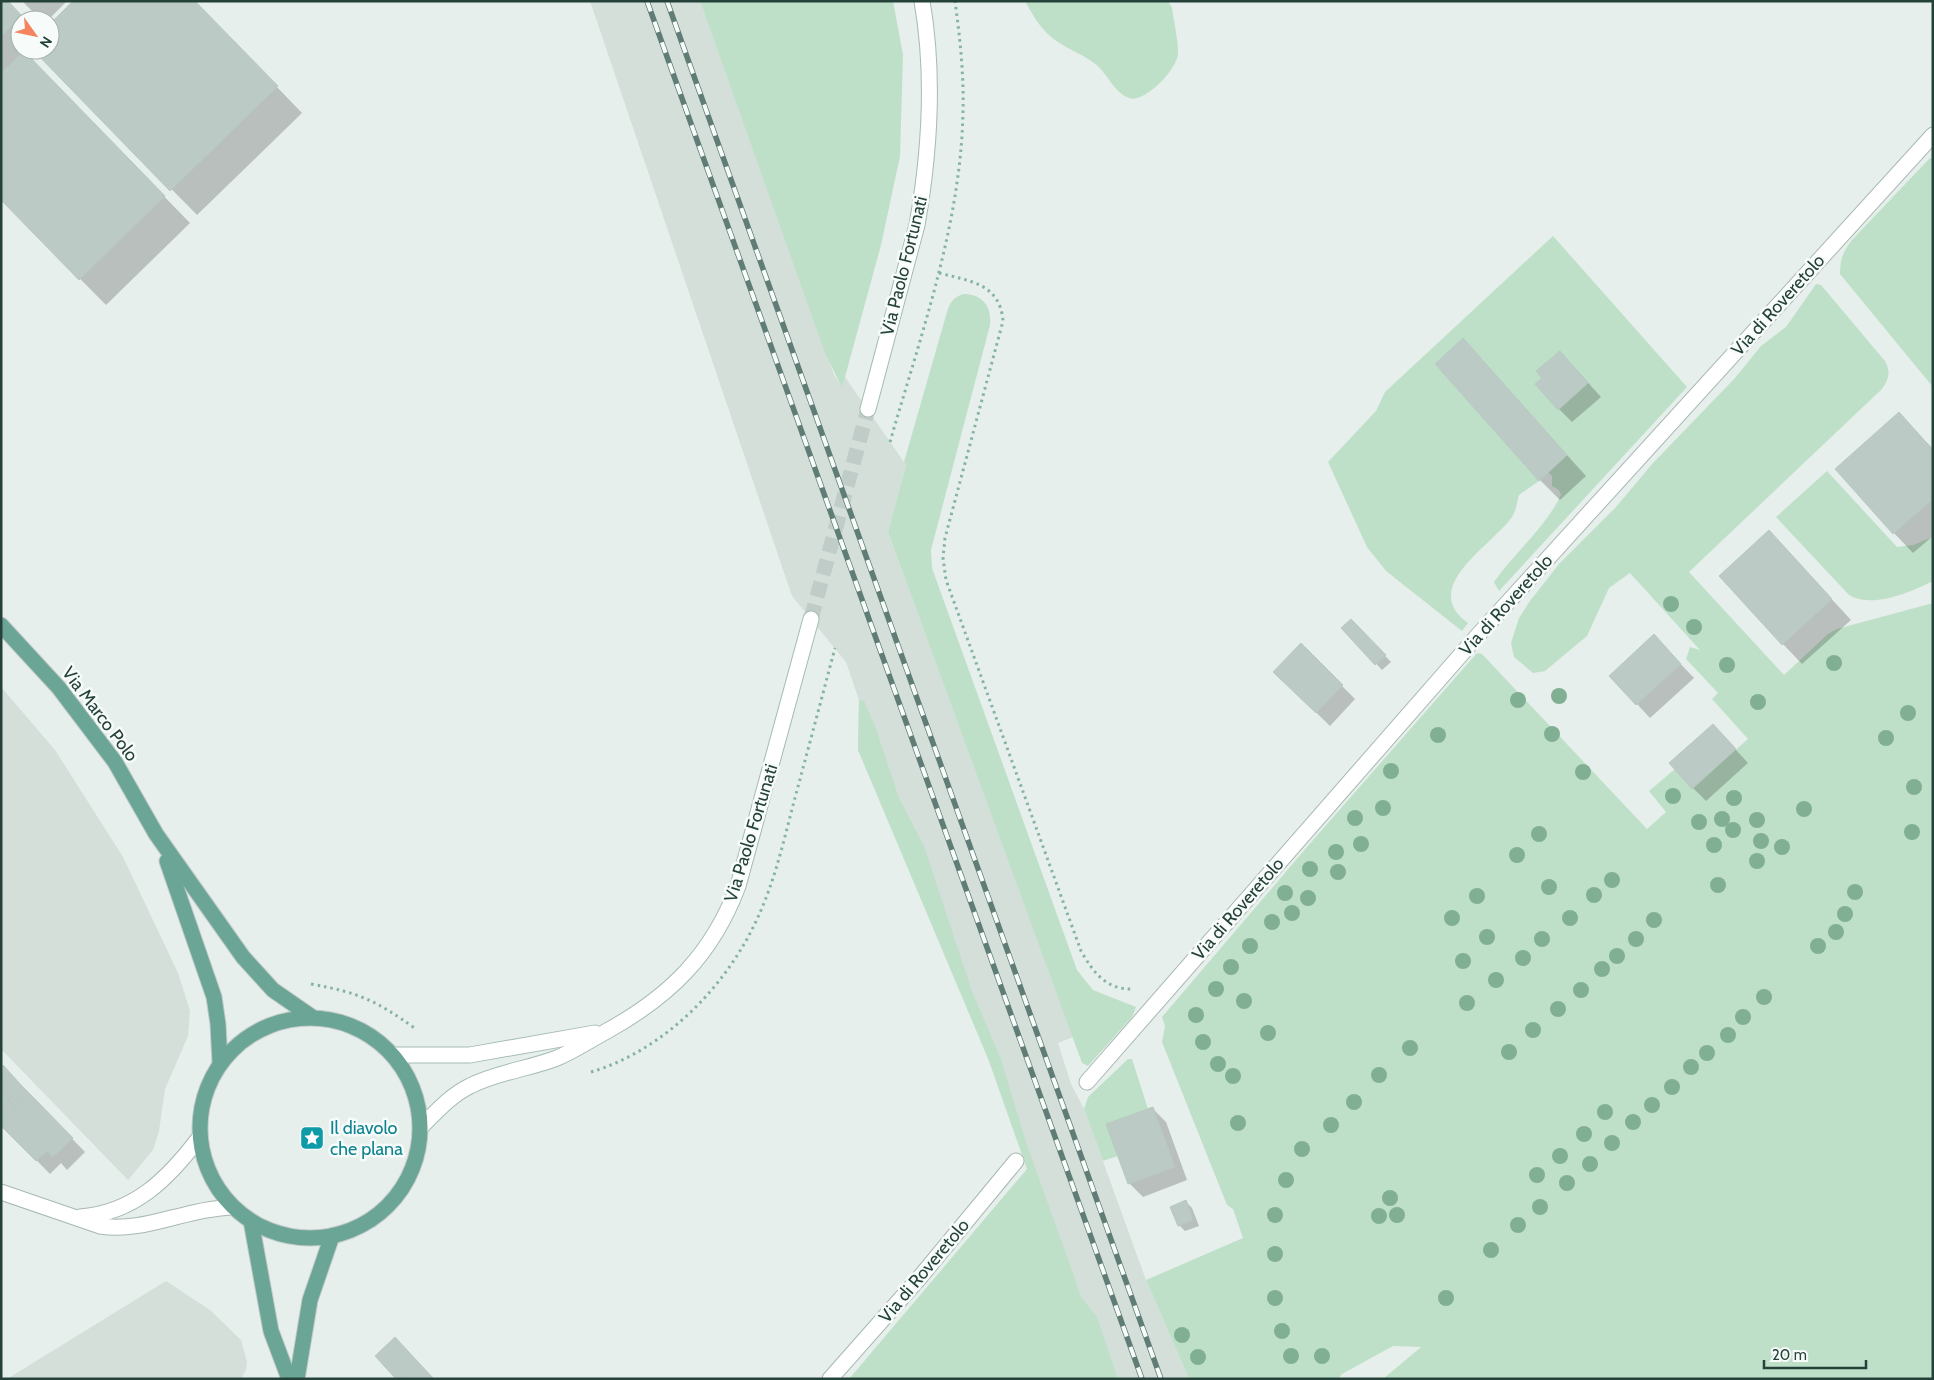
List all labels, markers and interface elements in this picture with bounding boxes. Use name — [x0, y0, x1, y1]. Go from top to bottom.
north arrow — [10, 10, 60, 60]
text: N — [36, 33, 56, 51]
street label: Via Paolo Fortunati — [876, 194, 932, 338]
street label: Via di Roveretolo — [1727, 250, 1829, 360]
street label: Via di Roveretolo — [1455, 550, 1557, 660]
street label: Via Marco Polo — [57, 662, 143, 766]
street label: Via Paolo Fortunati — [720, 761, 782, 905]
street label: Via di Roveretolo — [1187, 853, 1289, 965]
place label: Il diavolo che plana — [330, 1117, 403, 1160]
place icon: Il diavolo che plana — [299, 1125, 325, 1151]
street label: Via di Roveretolo — [874, 1214, 974, 1327]
scale bar — [1764, 1338, 1866, 1370]
text: 20 m — [1772, 1346, 1807, 1364]

